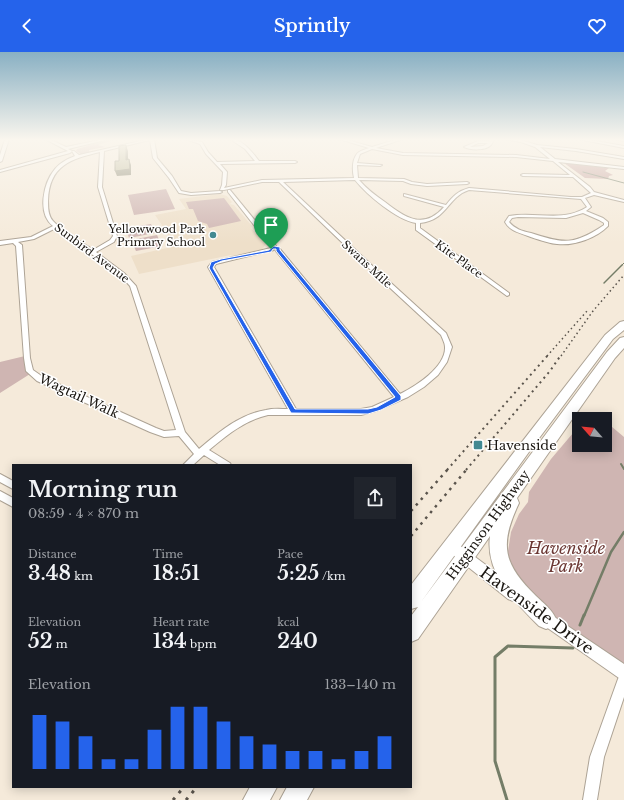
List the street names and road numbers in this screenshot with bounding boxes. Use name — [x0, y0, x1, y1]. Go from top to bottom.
street label: Sunbird Avenue — [52, 220, 132, 286]
street label: Swans Mile — [339, 237, 395, 291]
street label: Kite Place — [432, 237, 486, 281]
street label: Wagtail Walk — [35, 370, 122, 422]
street label: Higginson Highway — [442, 466, 534, 583]
street label: Havenside Drive — [476, 562, 598, 658]

